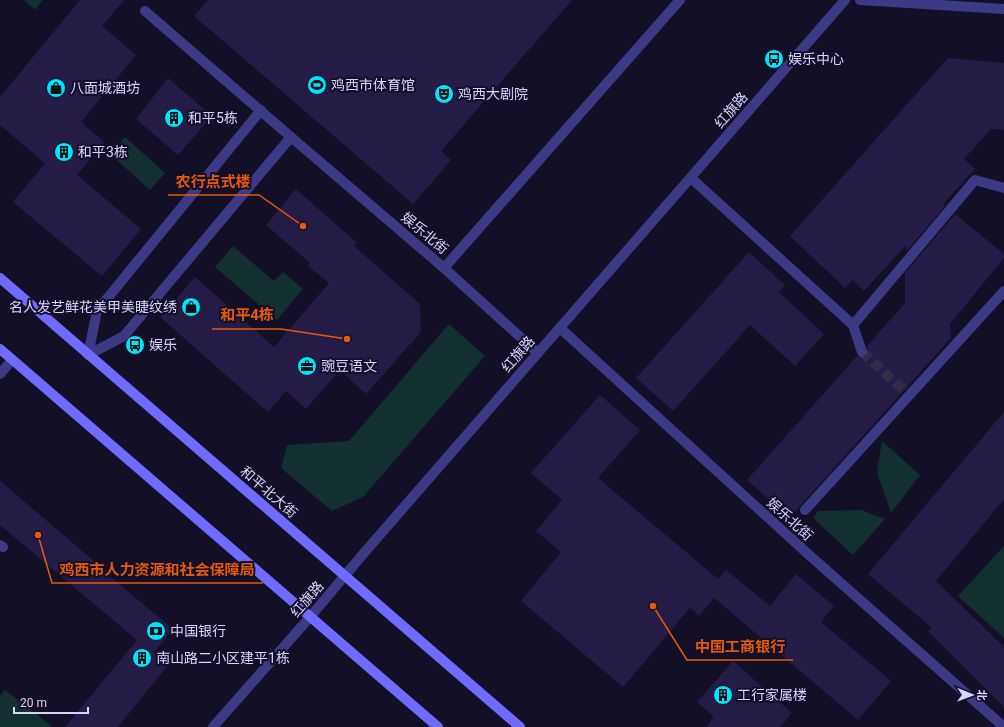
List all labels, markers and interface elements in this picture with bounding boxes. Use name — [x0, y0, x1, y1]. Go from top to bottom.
bus stop icon: 娱乐中心 — [763, 48, 785, 70]
place label: 娱乐中心 — [788, 51, 844, 67]
sports icon: 鸡西市体育馆 — [306, 74, 328, 96]
shop icon: 八面城酒坊 — [45, 77, 67, 99]
place label: 鸡西市体育馆 — [331, 77, 415, 93]
place label: 八面城酒坊 — [70, 80, 140, 96]
theatre icon: 鸡西大剧院 — [433, 83, 455, 105]
place label: 鸡西大剧院 — [458, 86, 528, 102]
street label: 红旗路 — [711, 89, 751, 131]
building icon: 和平5栋 — [163, 107, 185, 129]
place label: 和平5栋 — [188, 110, 238, 126]
building icon: 和平3栋 — [53, 141, 75, 163]
place label: 和平3栋 — [78, 144, 128, 160]
callout: 农行点式楼 — [168, 168, 259, 195]
text: 农行点式楼 — [175, 173, 251, 191]
street label: 娱乐北街 — [398, 209, 452, 257]
shop icon: 名人发艺鲜花美甲美睫纹绣 — [180, 296, 202, 318]
place label: 名人发艺鲜花美甲美睫纹绣 — [9, 299, 177, 315]
callout: 和平4栋 — [212, 302, 281, 329]
text: 和平4栋 — [220, 306, 274, 324]
street label: 红旗路 — [498, 333, 538, 375]
bus stop icon: 娱乐 — [124, 334, 146, 356]
place label: 娱乐 — [149, 337, 177, 353]
office icon: 豌豆语文 — [296, 355, 318, 377]
place label: 豌豆语文 — [321, 358, 377, 374]
street label: 和平北大街 — [237, 463, 301, 521]
street label: 娱乐北街 — [764, 494, 816, 544]
callout: 鸡西市人力资源和社会保障局 — [52, 556, 263, 583]
text: 鸡西市人力资源和社会保障局 — [59, 561, 255, 579]
street label: 红旗路 — [287, 578, 327, 620]
bank icon: 中国银行 — [145, 620, 167, 642]
place label: 中国银行 — [170, 623, 226, 639]
callout: 中国工商银行 — [687, 633, 793, 660]
text: 中国工商银行 — [695, 638, 785, 656]
building icon: 南山路二小区建平1栋 — [131, 647, 153, 669]
place label: 南山路二小区建平1栋 — [156, 650, 290, 666]
north arrow — [952, 675, 992, 715]
building icon: 工行家属楼 — [712, 684, 734, 706]
place label: 工行家属楼 — [737, 687, 807, 703]
scale bar — [14, 689, 88, 715]
text: 北 — [975, 690, 988, 701]
text: 20 m — [20, 696, 47, 710]

